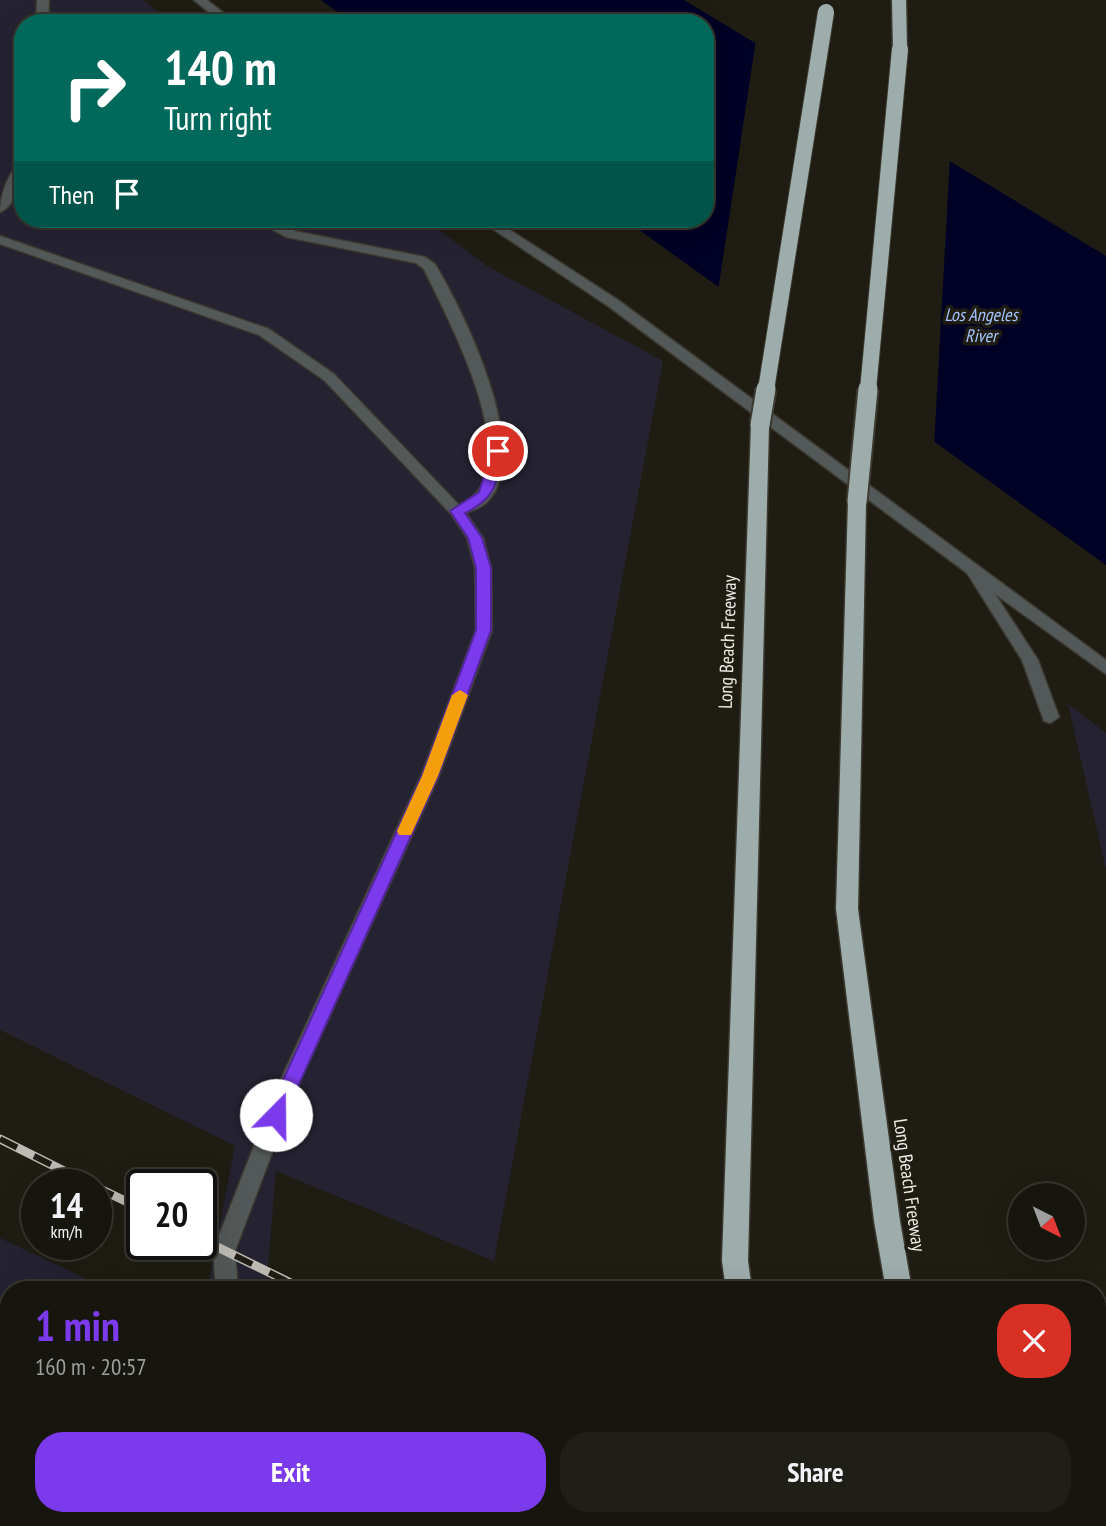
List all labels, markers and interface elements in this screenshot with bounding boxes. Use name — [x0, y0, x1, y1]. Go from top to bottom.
text: 140 m — [164, 35, 277, 99]
icon: right — [49, 42, 140, 133]
text: Turn right — [164, 97, 272, 139]
icon: arrive — [108, 175, 146, 213]
text: Then — [49, 178, 94, 211]
water label: Los Angeles River — [944, 303, 1020, 347]
pin — [468, 421, 528, 481]
icon: arrive — [479, 432, 517, 470]
street label: Long Beach Freeway — [713, 574, 741, 709]
position arrow — [239, 1078, 313, 1152]
street label: Long Beach Freeway — [889, 1117, 931, 1254]
speed limit sign: 20 — [126, 1169, 217, 1260]
text: 14 — [50, 1182, 83, 1228]
north arrow — [1008, 1183, 1085, 1260]
map controls — [1008, 1183, 1085, 1260]
text: km/h — [51, 1220, 82, 1243]
text: 1 min — [35, 1298, 120, 1353]
button: close — [997, 1304, 1071, 1378]
text: 160 m · 20:57 — [35, 1352, 147, 1381]
button: Exit — [35, 1432, 546, 1512]
button: Share — [560, 1432, 1071, 1512]

